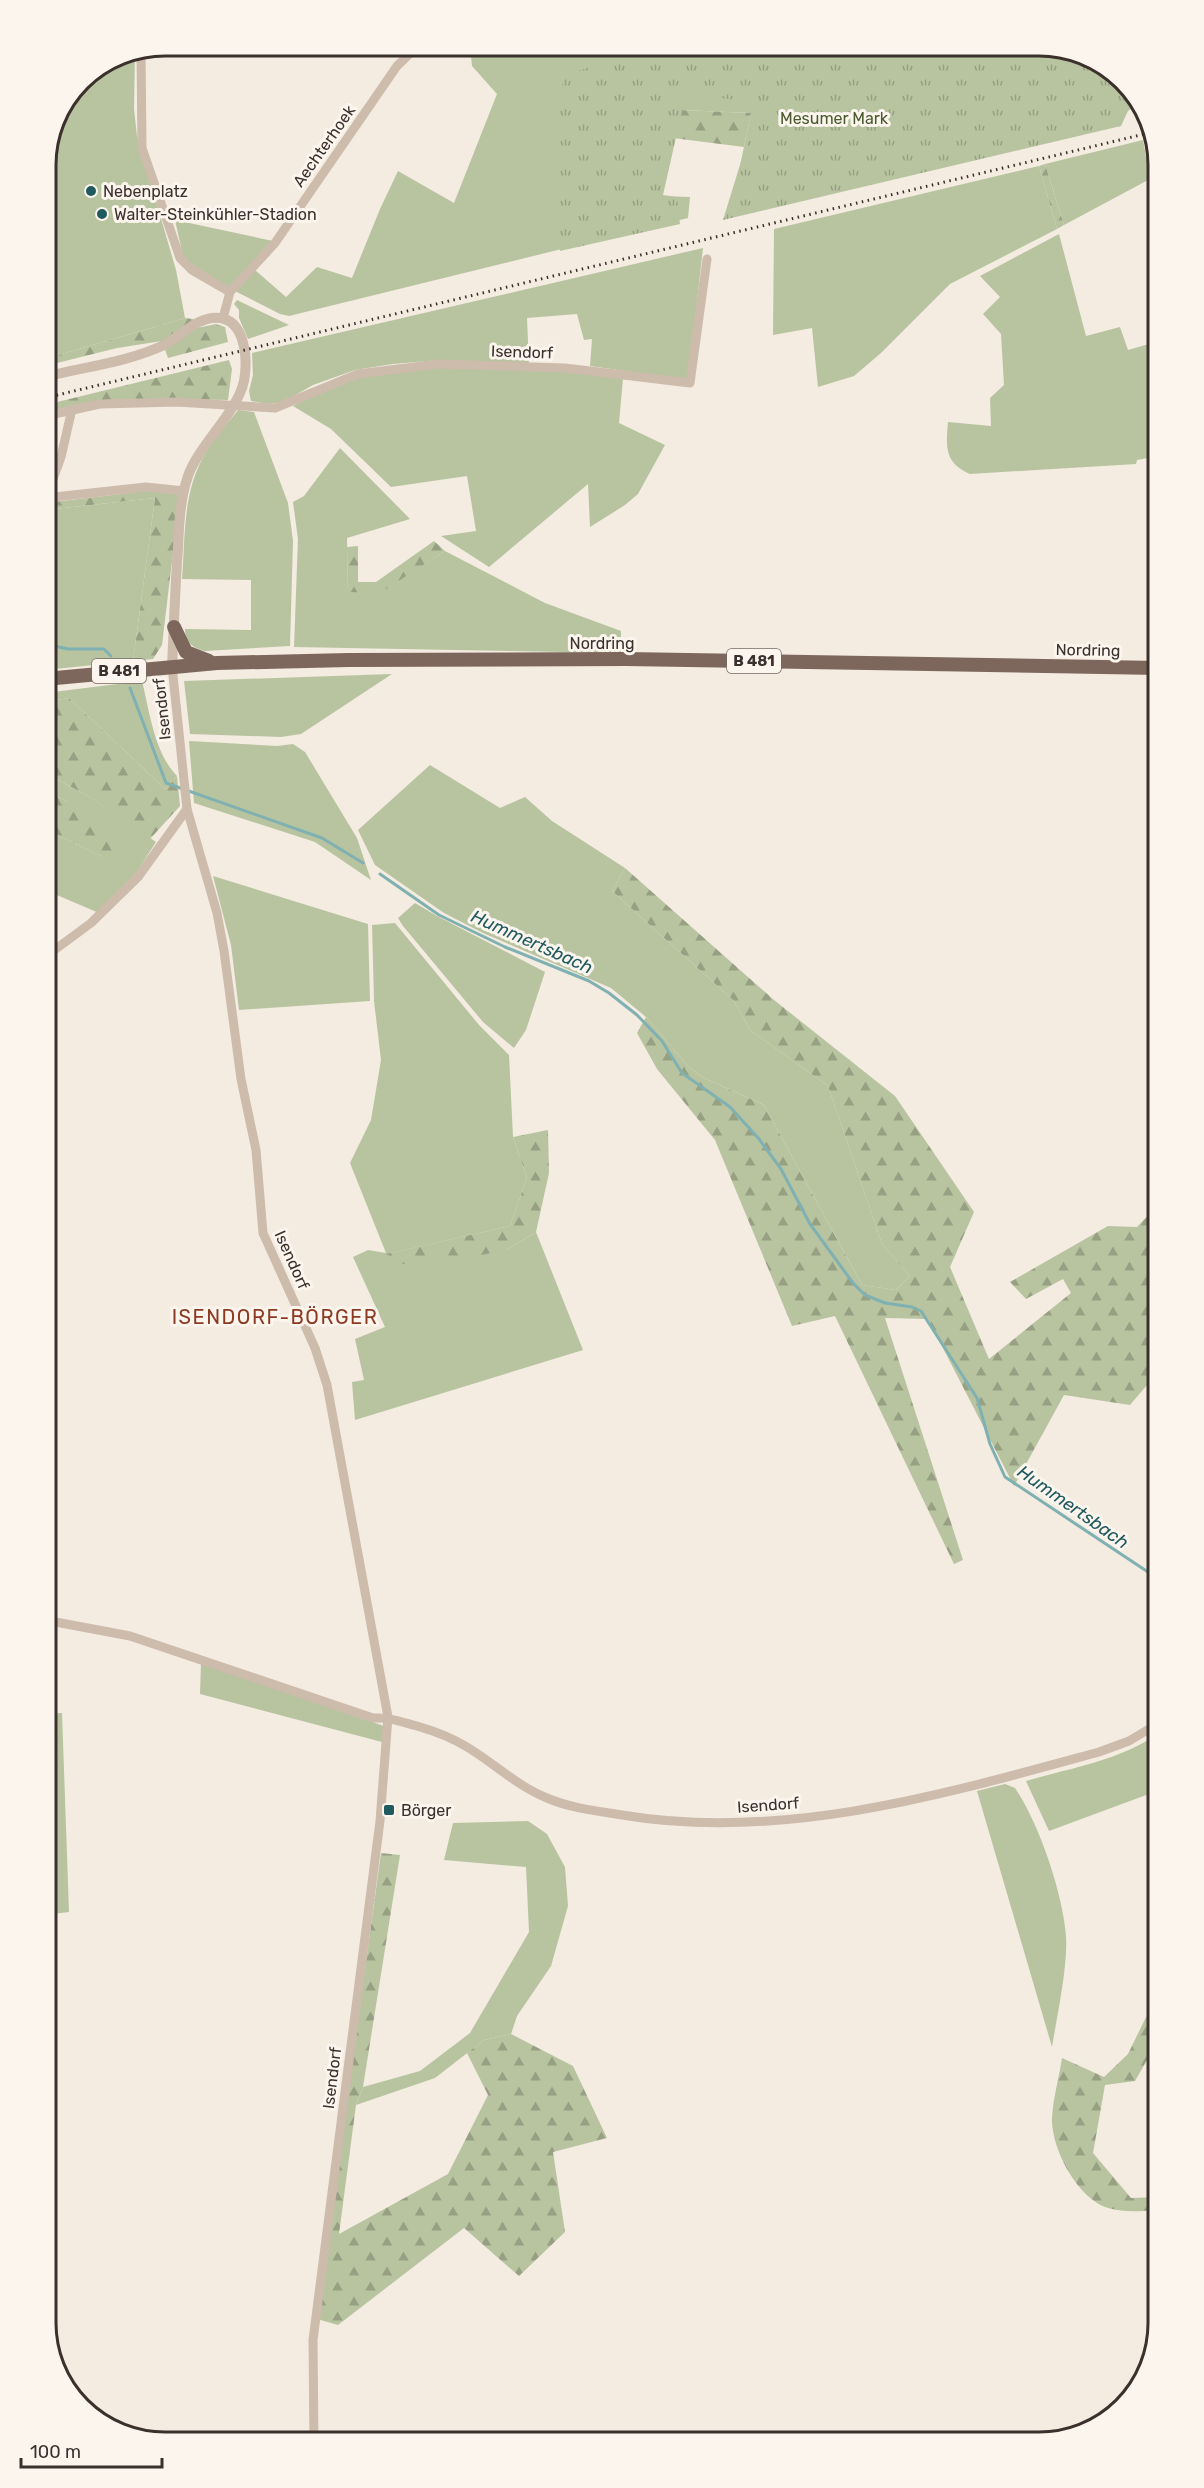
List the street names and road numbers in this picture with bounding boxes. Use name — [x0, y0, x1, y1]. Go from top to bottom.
street label: Aechterhoek — [289, 101, 360, 191]
street label: Isendorf — [491, 341, 554, 363]
street label: Nordring — [570, 634, 634, 653]
street label: Nordring — [1055, 640, 1121, 660]
road number: B 481 — [727, 649, 781, 673]
road number: B 481 — [92, 659, 146, 683]
street label: Isendorf — [149, 676, 175, 741]
street label: Isendorf — [271, 1228, 314, 1293]
street label: Isendorf — [736, 1793, 800, 1817]
street label: Isendorf — [319, 2045, 345, 2110]

